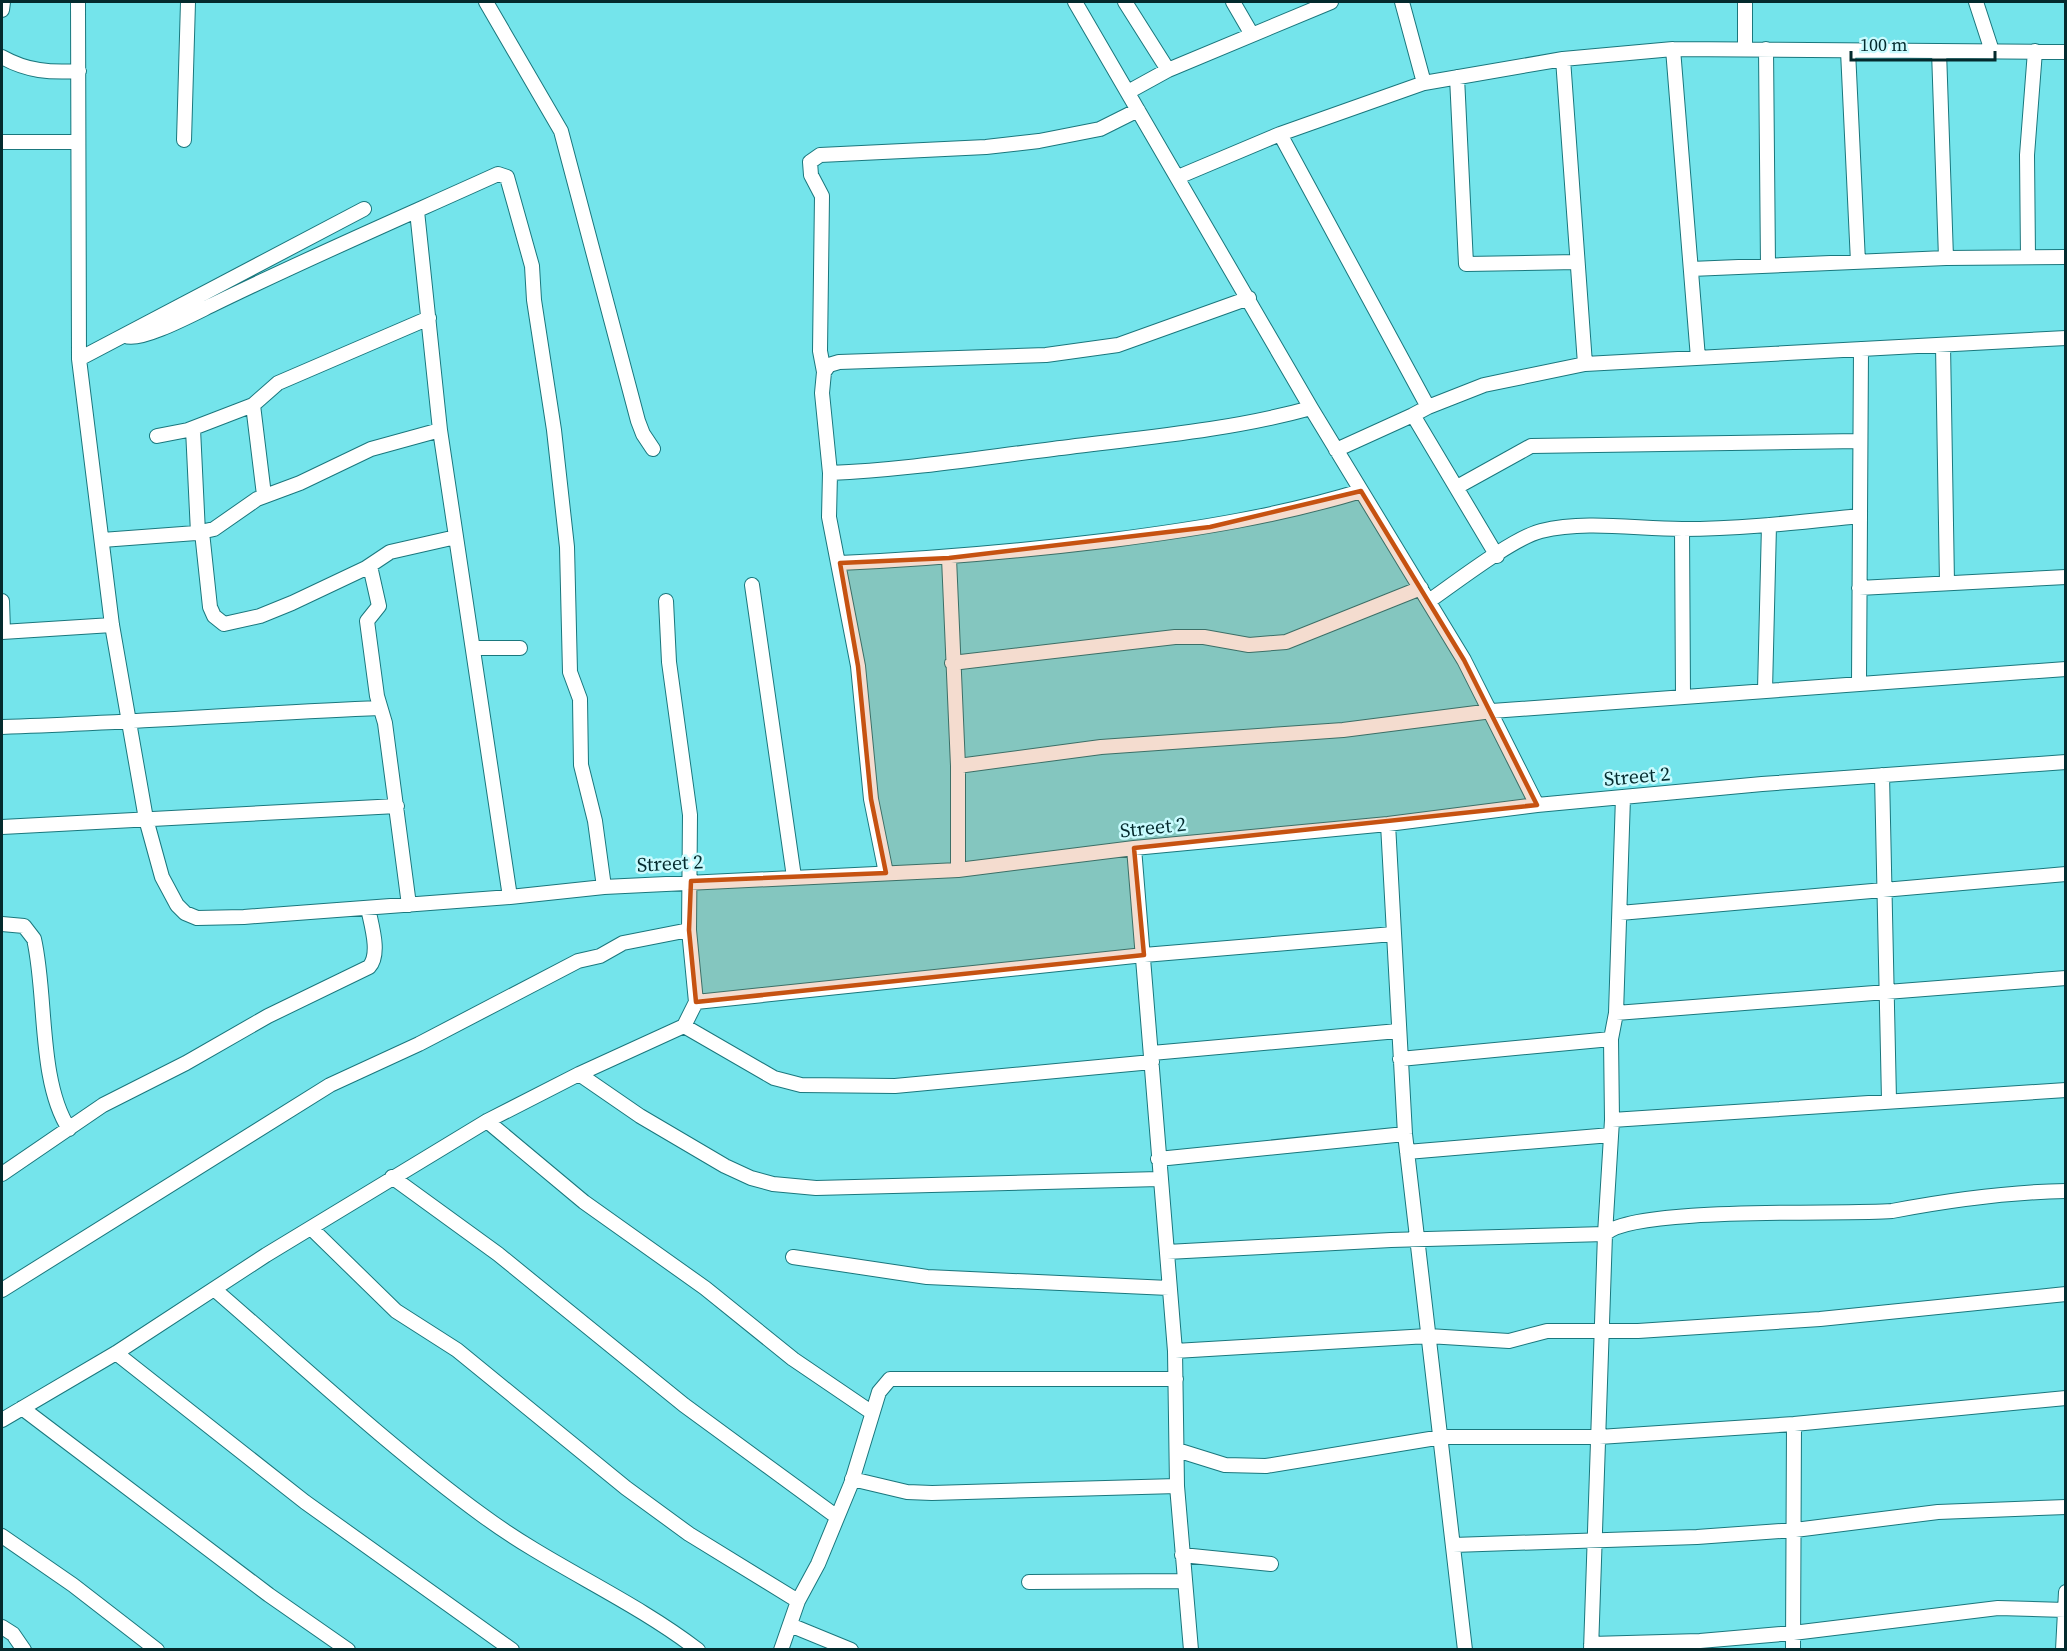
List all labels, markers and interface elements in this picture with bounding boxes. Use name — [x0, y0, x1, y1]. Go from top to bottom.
scale bar — [1851, 24, 1995, 62]
text: 100 m — [1860, 32, 1907, 57]
street label: Street 2 — [1603, 759, 1671, 793]
street label: Street 2 — [1119, 810, 1187, 844]
street label: Street 2 — [636, 847, 704, 879]

